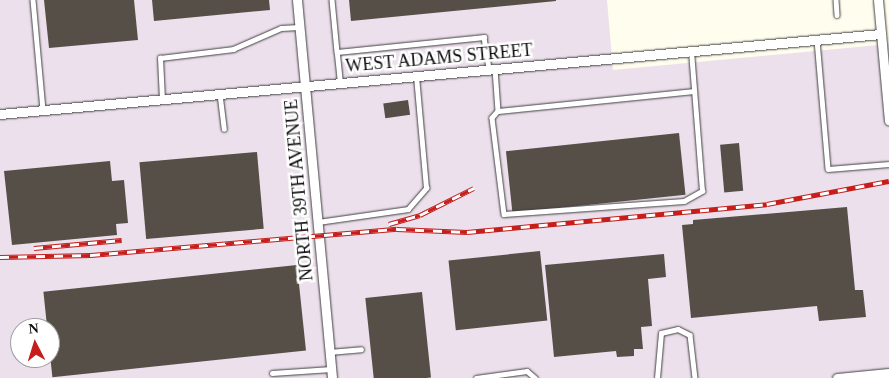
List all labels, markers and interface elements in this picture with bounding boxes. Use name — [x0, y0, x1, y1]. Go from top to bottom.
street label: WEST ADAMS STREET — [344, 39, 534, 77]
street label: NORTH 39TH AVENUE — [280, 98, 318, 282]
north arrow — [10, 318, 60, 368]
text: N — [28, 321, 39, 336]

